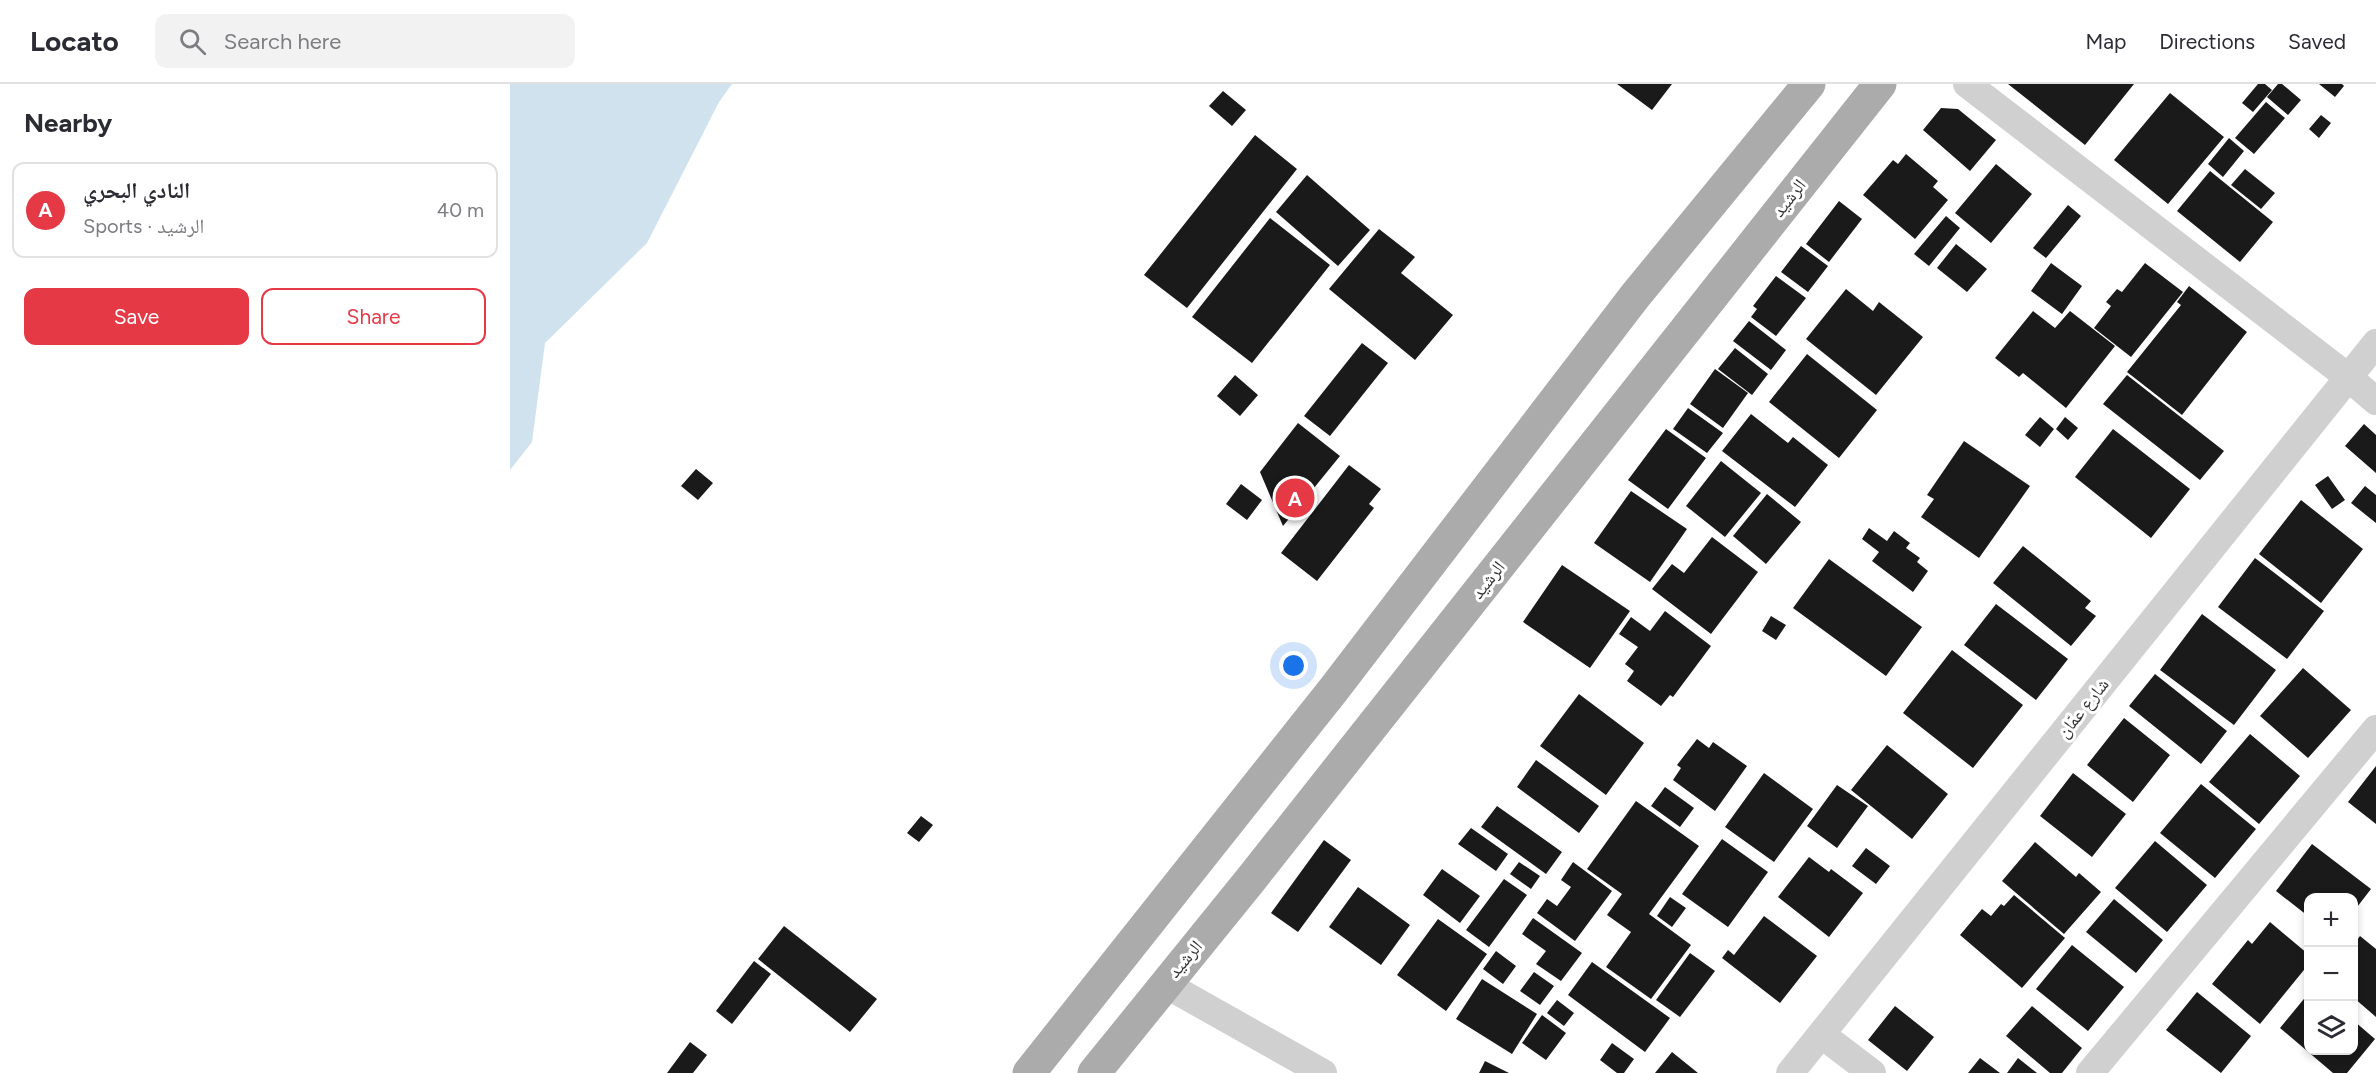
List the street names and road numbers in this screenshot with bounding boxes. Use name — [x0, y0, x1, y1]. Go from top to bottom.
street label: الرشيد — [1767, 175, 1811, 221]
street label: الرشيد — [1466, 557, 1510, 603]
street label: شارع عمّان — [2052, 674, 2114, 742]
street label: الرشيد — [1163, 936, 1207, 982]

